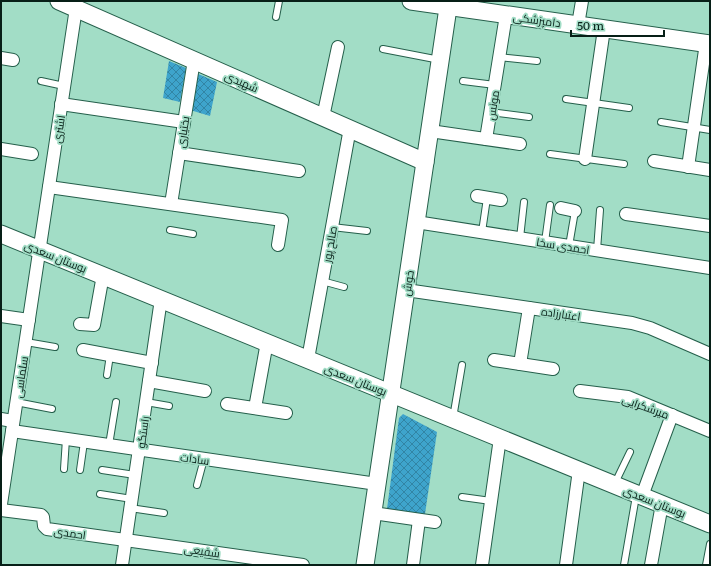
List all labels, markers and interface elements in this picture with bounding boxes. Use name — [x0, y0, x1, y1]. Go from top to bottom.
street label: دامپزشکی — [512, 8, 562, 30]
scale bar — [571, 12, 664, 38]
text: 50 m — [577, 16, 604, 34]
street label: شهیدی — [223, 67, 261, 95]
street label: مونس — [482, 89, 502, 121]
street label: اشتری — [48, 114, 68, 144]
street label: بختیاری — [172, 115, 192, 149]
street label: صالح پور — [318, 225, 341, 265]
street label: احمدی سخا — [535, 233, 591, 257]
street label: بوستان سعدی — [22, 236, 90, 276]
street label: خوش — [397, 269, 417, 297]
street label: اعتبارزاده — [540, 302, 582, 324]
street label: سلماسی — [9, 355, 31, 399]
street label: بوستان سعدی — [322, 359, 390, 399]
street label: میرشکرایی — [620, 390, 672, 422]
street label: راستگو — [132, 415, 152, 449]
street label: سادات — [179, 448, 211, 468]
street label: بوستان سعدی — [621, 481, 689, 521]
street label: احمدی — [53, 522, 87, 542]
street label: شفیعی — [183, 540, 221, 560]

